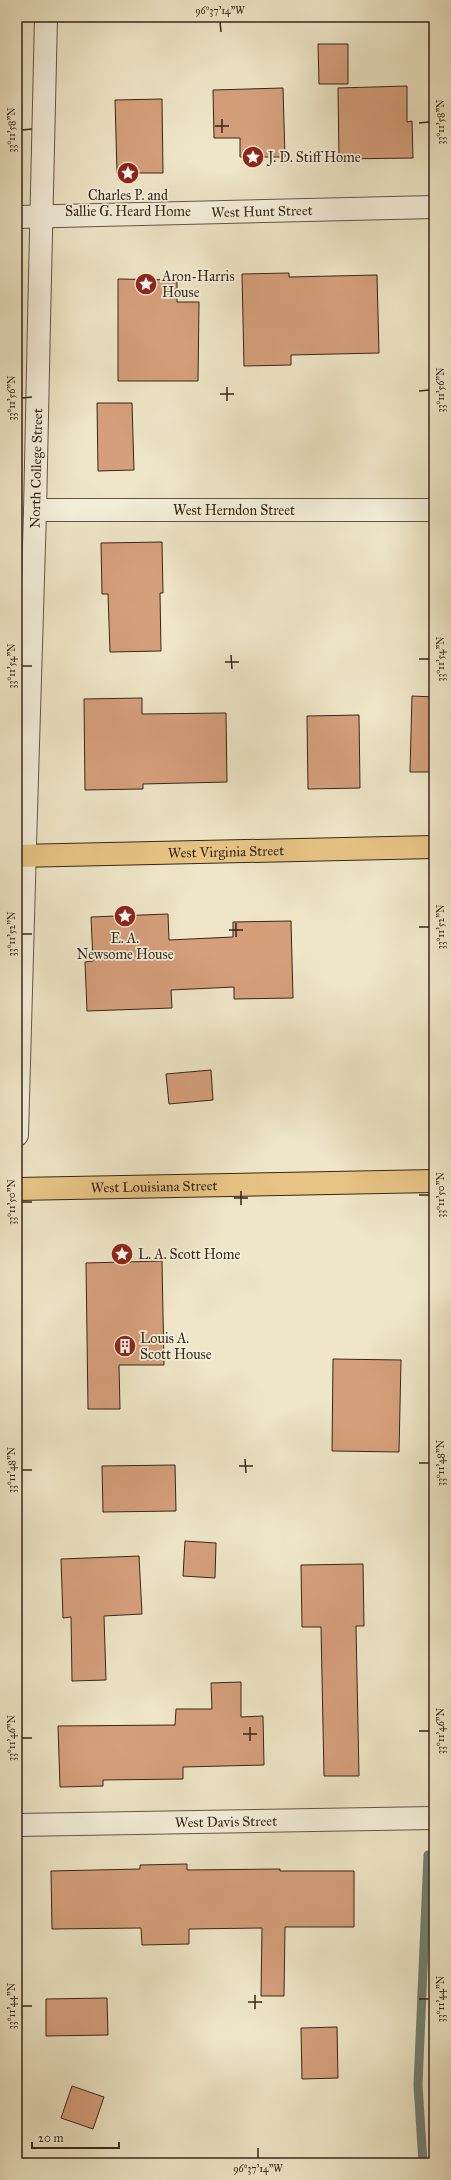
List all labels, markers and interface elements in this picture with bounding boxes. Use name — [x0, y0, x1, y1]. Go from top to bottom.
text: 96°37'14"W — [195, 5, 245, 17]
text: 33°11'58"N — [435, 99, 447, 145]
text: 33°11'58"N — [6, 107, 18, 153]
place icon: J. D. Stiff Home — [240, 144, 266, 170]
place label: J. D. Stiff Home — [266, 149, 361, 167]
place icon: Charles P. and Sallie G. Heard Home — [115, 160, 141, 186]
place label: Charles P. and Sallie G. Heard Home — [65, 187, 191, 220]
street label: West Hunt Street — [211, 201, 313, 221]
place label: Aron-Harris House — [161, 268, 235, 301]
place icon: Aron-Harris House — [133, 271, 159, 297]
text: 33°11'56"N — [435, 367, 447, 412]
text: 33°11'56"N — [6, 375, 18, 420]
street label: North College Street — [26, 408, 46, 529]
street label: West Herndon Street — [173, 502, 295, 519]
text: 33°11'54"N — [435, 636, 447, 682]
text: 33°11'54"N — [6, 643, 18, 689]
street label: West Virginia Street — [168, 842, 284, 861]
place icon: E. A. Newsome House — [112, 903, 138, 929]
text: 33°11'52"N — [435, 904, 447, 949]
text: 33°11'52"N — [6, 911, 18, 956]
place label: E. A. Newsome House — [77, 930, 174, 963]
text: 33°11'50"N — [435, 1172, 447, 1218]
street label: West Louisiana Street — [90, 1177, 218, 1196]
text: 33°11'50"N — [6, 1179, 18, 1225]
place icon: L. A. Scott Home — [109, 1241, 135, 1267]
place label: L. A. Scott Home — [138, 1246, 240, 1263]
place label: Louis A. Scott House — [140, 1330, 212, 1363]
building icon: Louis A. Scott House — [112, 1333, 138, 1359]
text: 33°11'48"N — [435, 1439, 447, 1486]
text: 33°11'48"N — [6, 1446, 18, 1493]
text: 33°11'46"N — [435, 1708, 447, 1754]
text: 33°11'46"N — [6, 1715, 18, 1761]
street label: West Davis Street — [175, 1812, 277, 1831]
text: 33°11'44"N — [435, 1975, 447, 2022]
text: 33°11'44"N — [6, 1982, 18, 2029]
scale bar — [32, 2124, 119, 2150]
text: 20 m — [38, 2131, 64, 2145]
text: 96°37'14"W — [233, 2163, 283, 2175]

